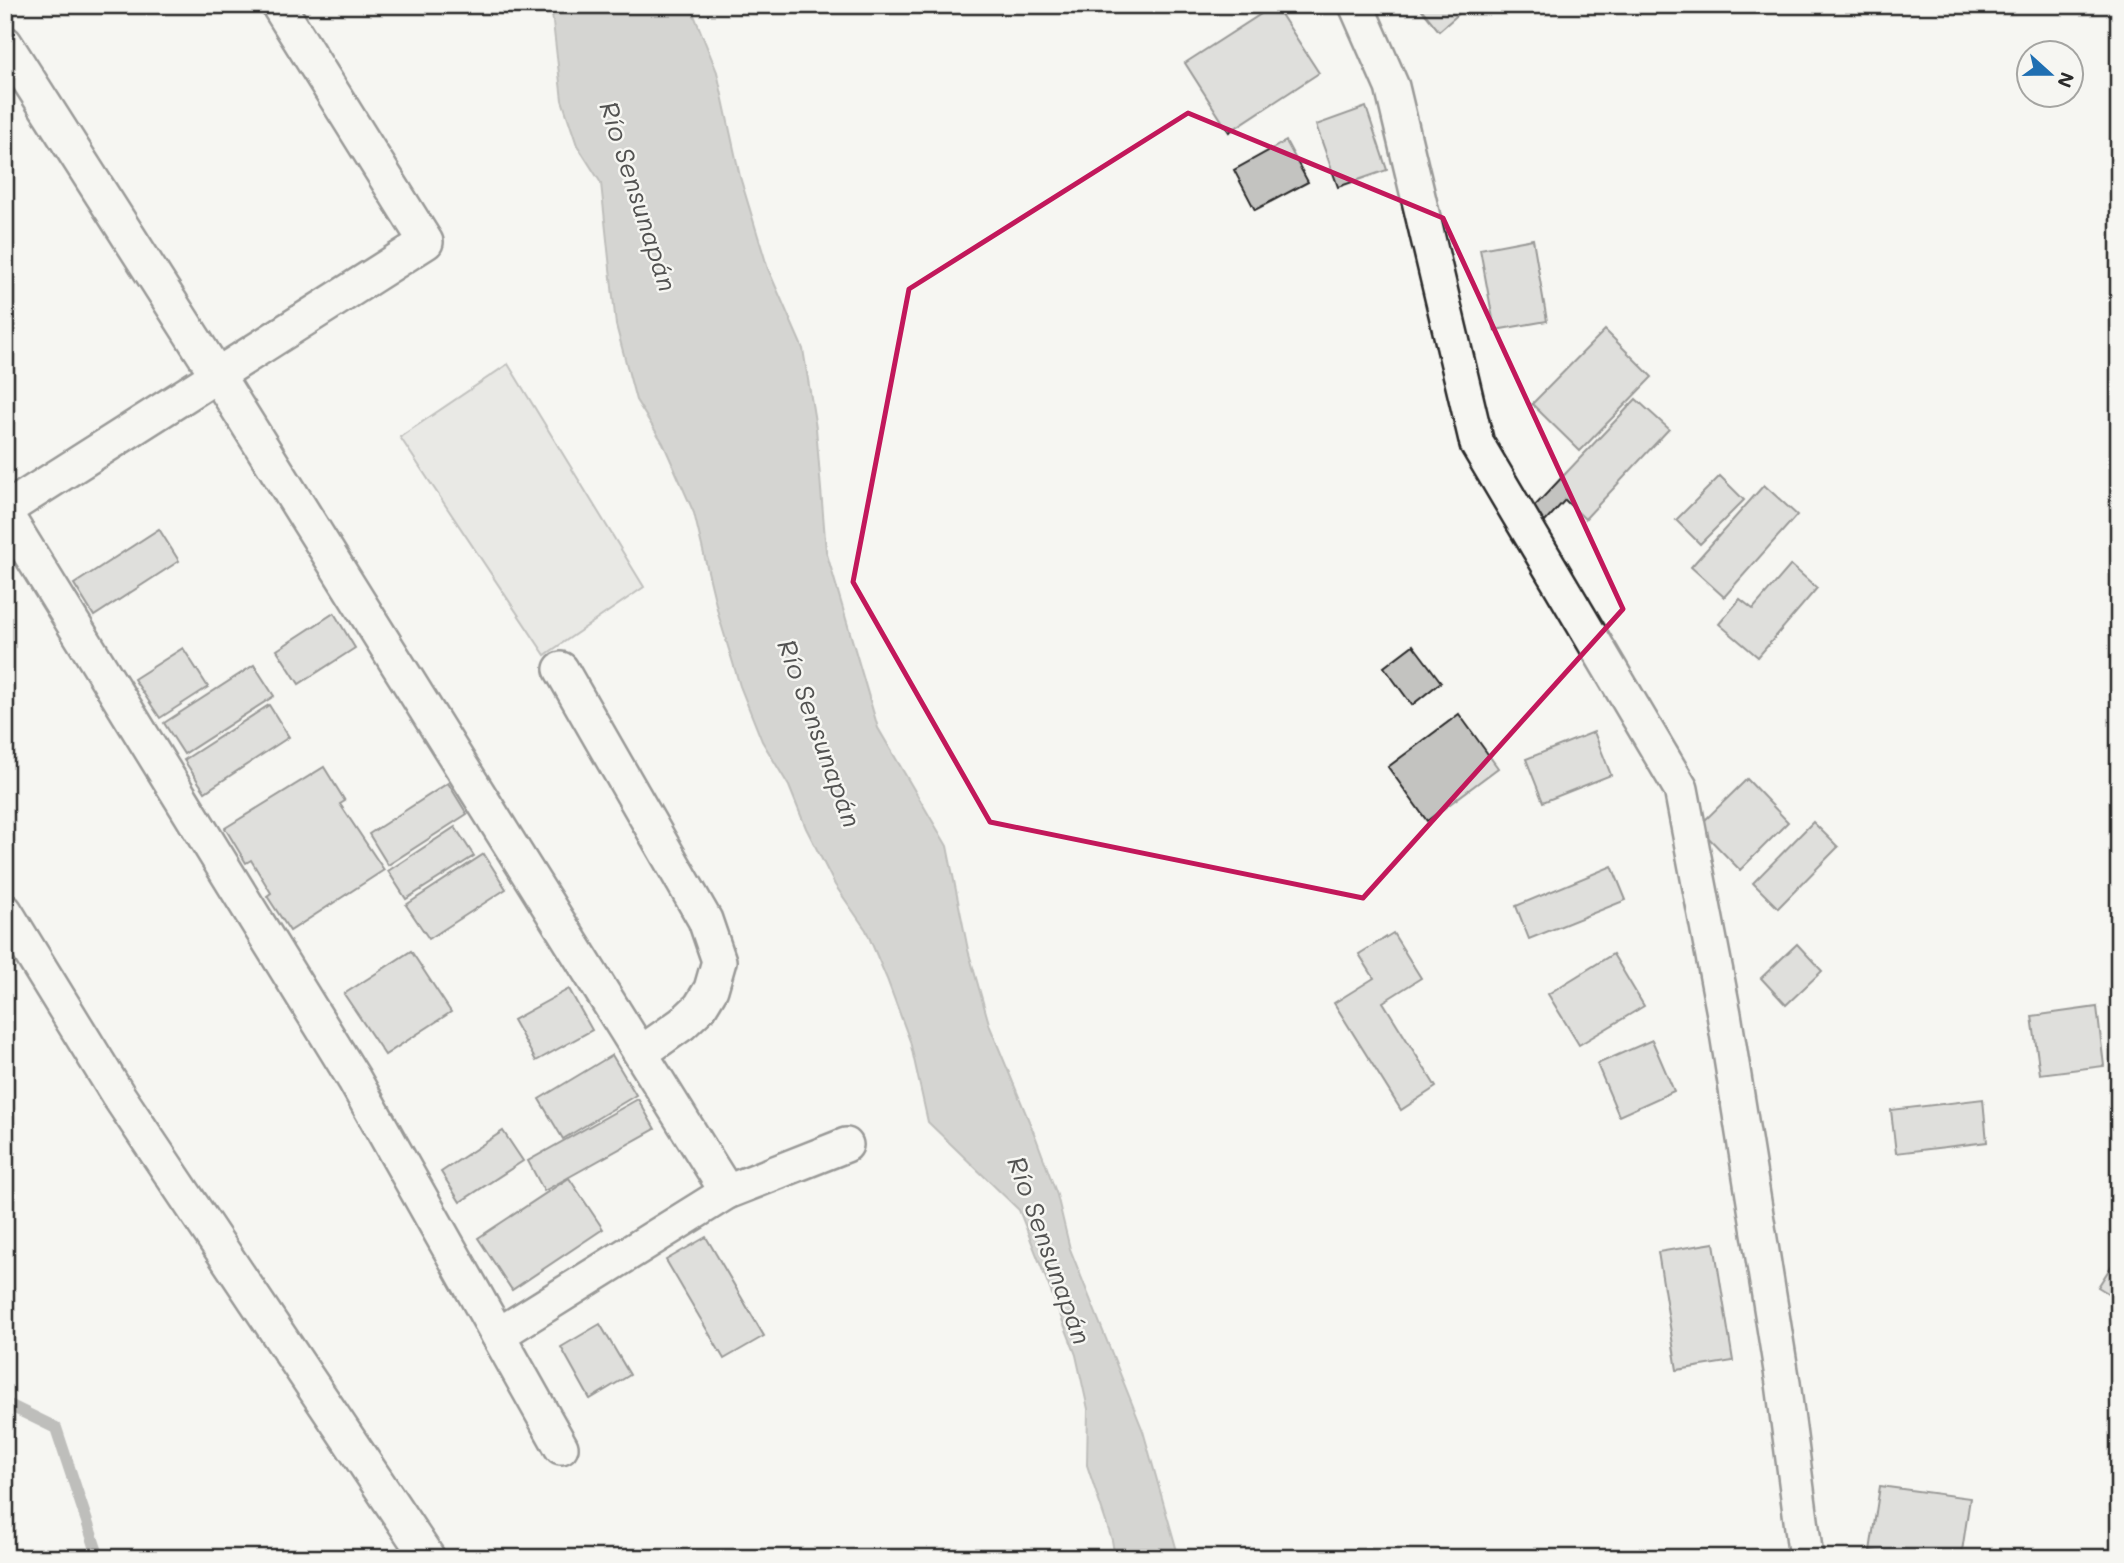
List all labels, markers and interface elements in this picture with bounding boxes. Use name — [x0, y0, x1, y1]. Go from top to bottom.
north arrow — [2016, 38, 2086, 108]
text: N — [2052, 69, 2081, 91]
water label: Río Sensunapán — [592, 97, 686, 295]
water label: Río Sensunapán — [770, 634, 870, 832]
water label: Río Sensunapán — [1000, 1151, 1100, 1349]

